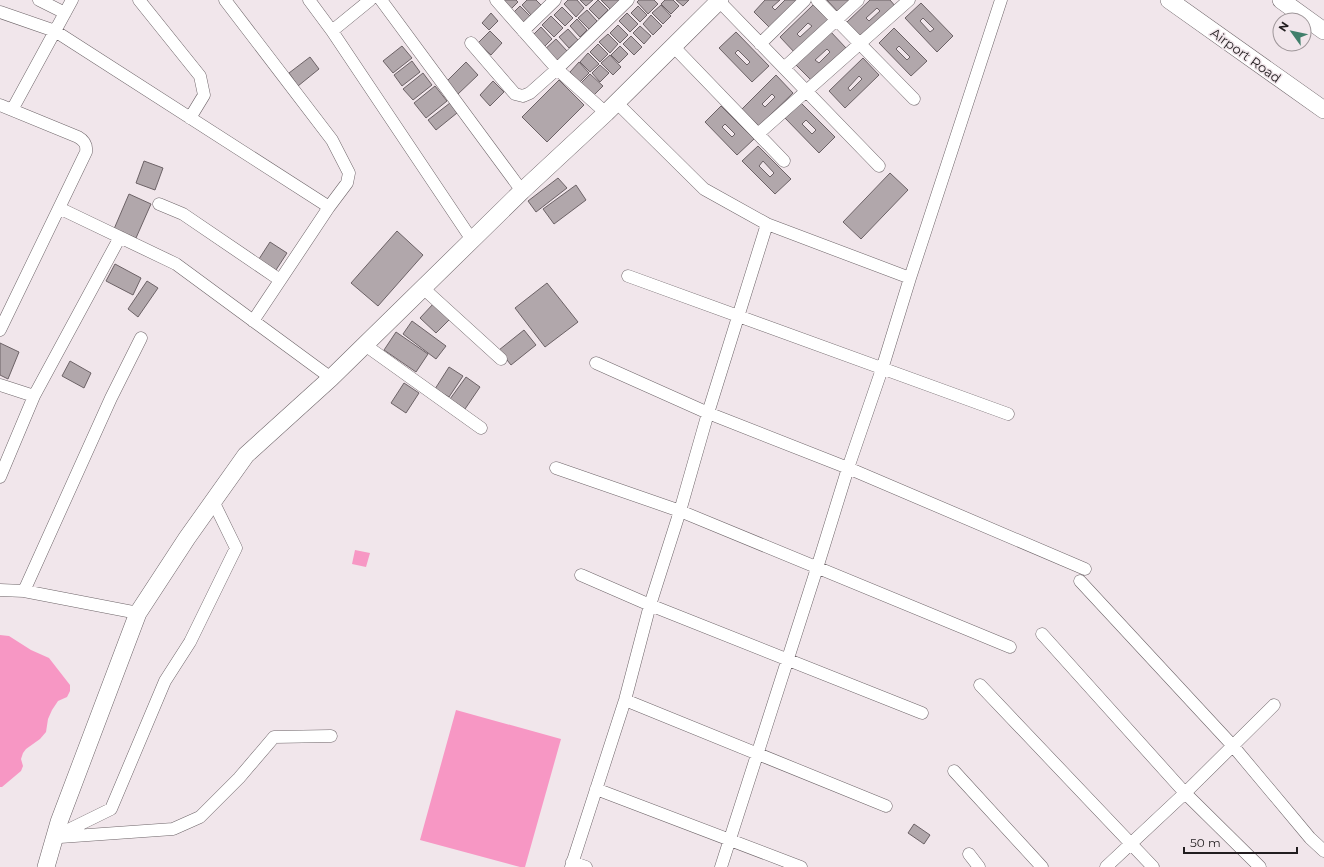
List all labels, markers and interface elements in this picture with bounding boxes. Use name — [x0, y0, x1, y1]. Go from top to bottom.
north arrow — [1272, 12, 1312, 52]
text: N — [1275, 19, 1292, 34]
street label: Airport Road — [1208, 24, 1284, 86]
scale bar — [1184, 829, 1297, 855]
text: 50 m — [1190, 835, 1221, 850]

